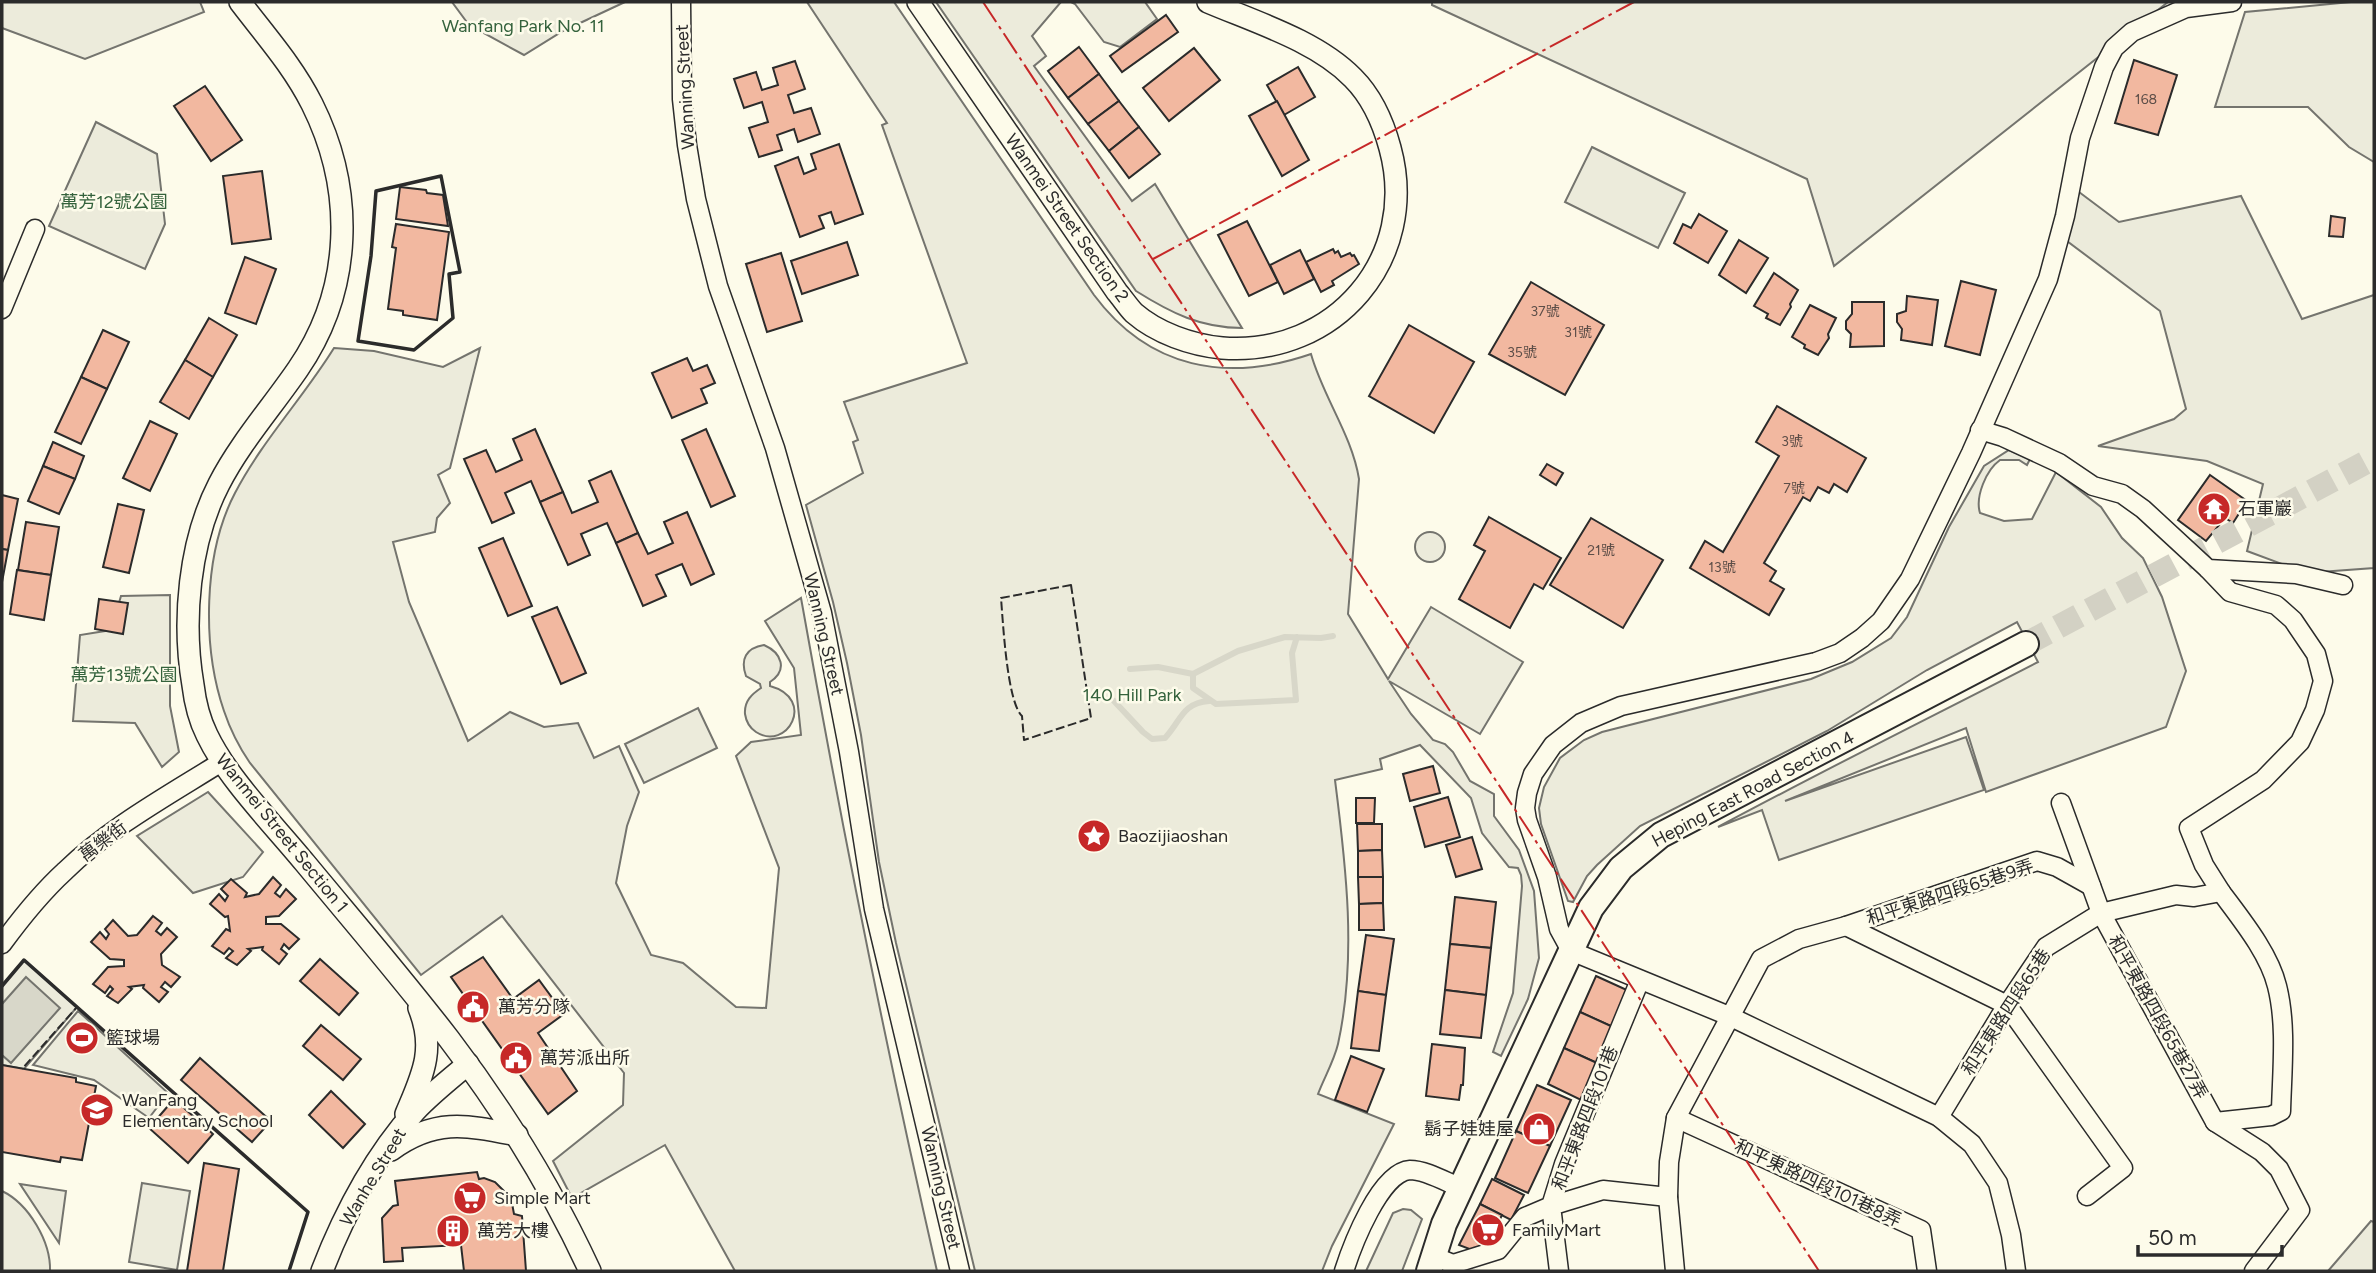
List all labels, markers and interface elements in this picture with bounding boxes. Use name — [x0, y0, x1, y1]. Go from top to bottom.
park label: Wanfang Park No. 11 — [442, 15, 604, 37]
street label: Wanning Street — [671, 24, 699, 150]
house number: 168 — [2135, 91, 2157, 108]
street label: Wanmei Street Section 2 — [1000, 129, 1134, 307]
park label: 萬芳12號公園 — [60, 191, 168, 213]
house number: 37號 — [1530, 303, 1560, 320]
house number: 31號 — [1564, 324, 1592, 341]
house number: 35號 — [1507, 344, 1537, 361]
house number: 3號 — [1781, 433, 1803, 450]
house number: 7號 — [1783, 480, 1805, 497]
temple icon: 石軍巖 — [2195, 490, 2233, 528]
place label: 石軍巖 — [2238, 498, 2292, 520]
house number: 21號 — [1587, 542, 1615, 559]
house number: 13號 — [1708, 559, 1736, 576]
street label: Wanning Street — [799, 570, 849, 698]
park label: 萬芳13號公園 — [70, 664, 178, 686]
park label: 140 Hill Park — [1083, 684, 1182, 706]
street label: Heping East Road Section 4 — [1648, 726, 1858, 852]
street label: Wanmei Street Section 1 — [211, 749, 353, 917]
street label: 萬樂街 — [75, 816, 131, 866]
place icon: Baozijiaoshan — [1075, 817, 1113, 855]
place label: Baozijiaoshan — [1118, 825, 1228, 847]
street label: 和平東路四段65巷9弄 — [1864, 855, 2036, 929]
street label: 和平東路四段65巷27弄 — [2104, 931, 2212, 1103]
street label: 和平東路四段65巷 — [1957, 945, 2055, 1079]
public building icon: 萬芳分隊 — [454, 988, 492, 1026]
place label: 萬芳分隊 — [498, 996, 570, 1018]
sports icon: 籃球場 — [63, 1019, 101, 1057]
place label: 籃球場 — [106, 1027, 160, 1049]
public building icon: 萬芳派出所 — [497, 1039, 535, 1077]
street label: 和平東路四段101巷 — [1547, 1043, 1623, 1193]
place label: 萬芳派出所 — [540, 1047, 630, 1069]
place label: WanFang Elementary School — [122, 1089, 273, 1132]
school or university icon: WanFang Elementary School — [78, 1091, 116, 1129]
shop icon: 鬍子娃娃屋 — [1520, 1110, 1558, 1148]
place label: 鬍子娃娃屋 — [1424, 1118, 1514, 1140]
street label: Wanhe Street — [335, 1124, 411, 1230]
street label: Wanning Street — [916, 1124, 966, 1252]
street label: 和平東路四段101巷8弄 — [1731, 1135, 1905, 1231]
supermarket icon: Simple Mart — [451, 1179, 489, 1217]
place label: Simple Mart — [494, 1187, 591, 1209]
supermarket icon: FamilyMart — [1469, 1211, 1507, 1249]
building icon: 萬芳大樓 — [434, 1212, 472, 1250]
scale bar — [2138, 1214, 2282, 1258]
place label: FamilyMart — [1512, 1219, 1601, 1241]
place label: 萬芳大樓 — [477, 1220, 549, 1242]
text: 50 m — [2148, 1225, 2197, 1250]

